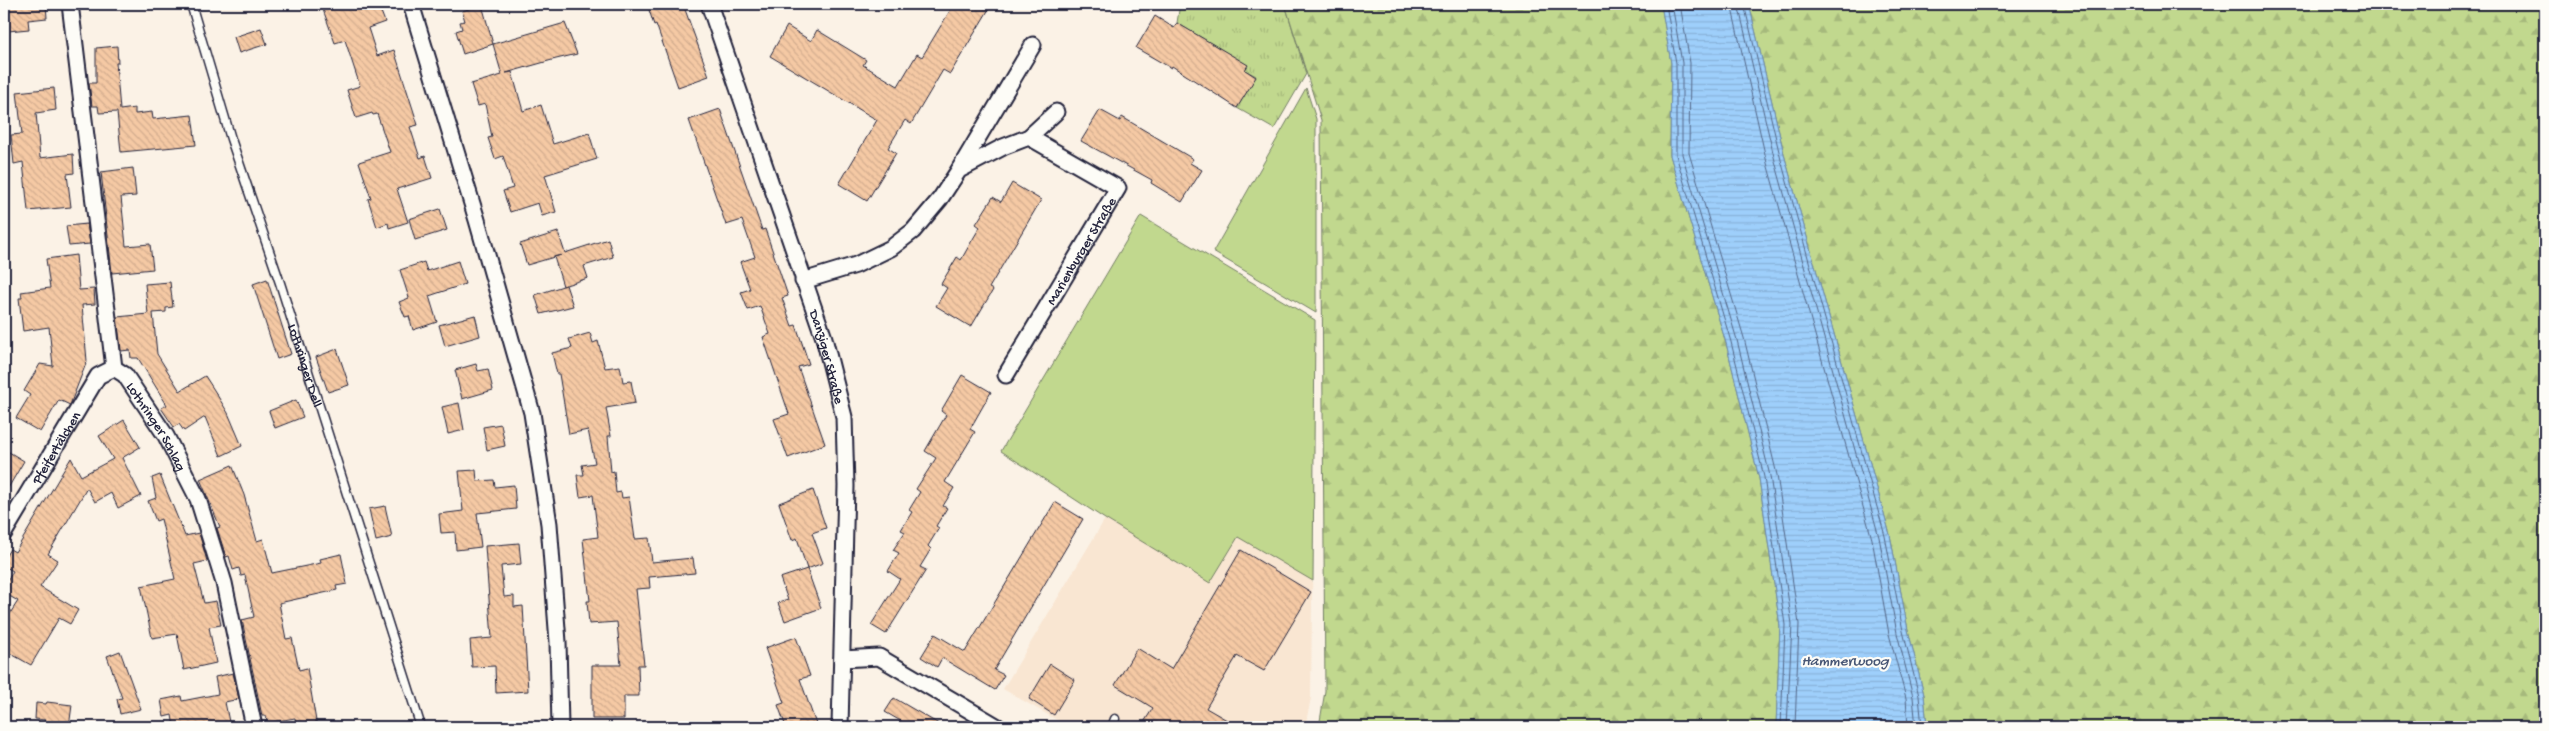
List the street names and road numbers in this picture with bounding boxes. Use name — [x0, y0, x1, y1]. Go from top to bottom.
street label: Marienburger Straße — [1044, 194, 1122, 309]
street label: Danziger Straße — [804, 307, 847, 407]
street label: Lothringer Dell — [282, 322, 325, 410]
street label: Lothringer Schlag — [121, 380, 188, 474]
street label: Pfeifertälchen — [29, 409, 86, 489]

